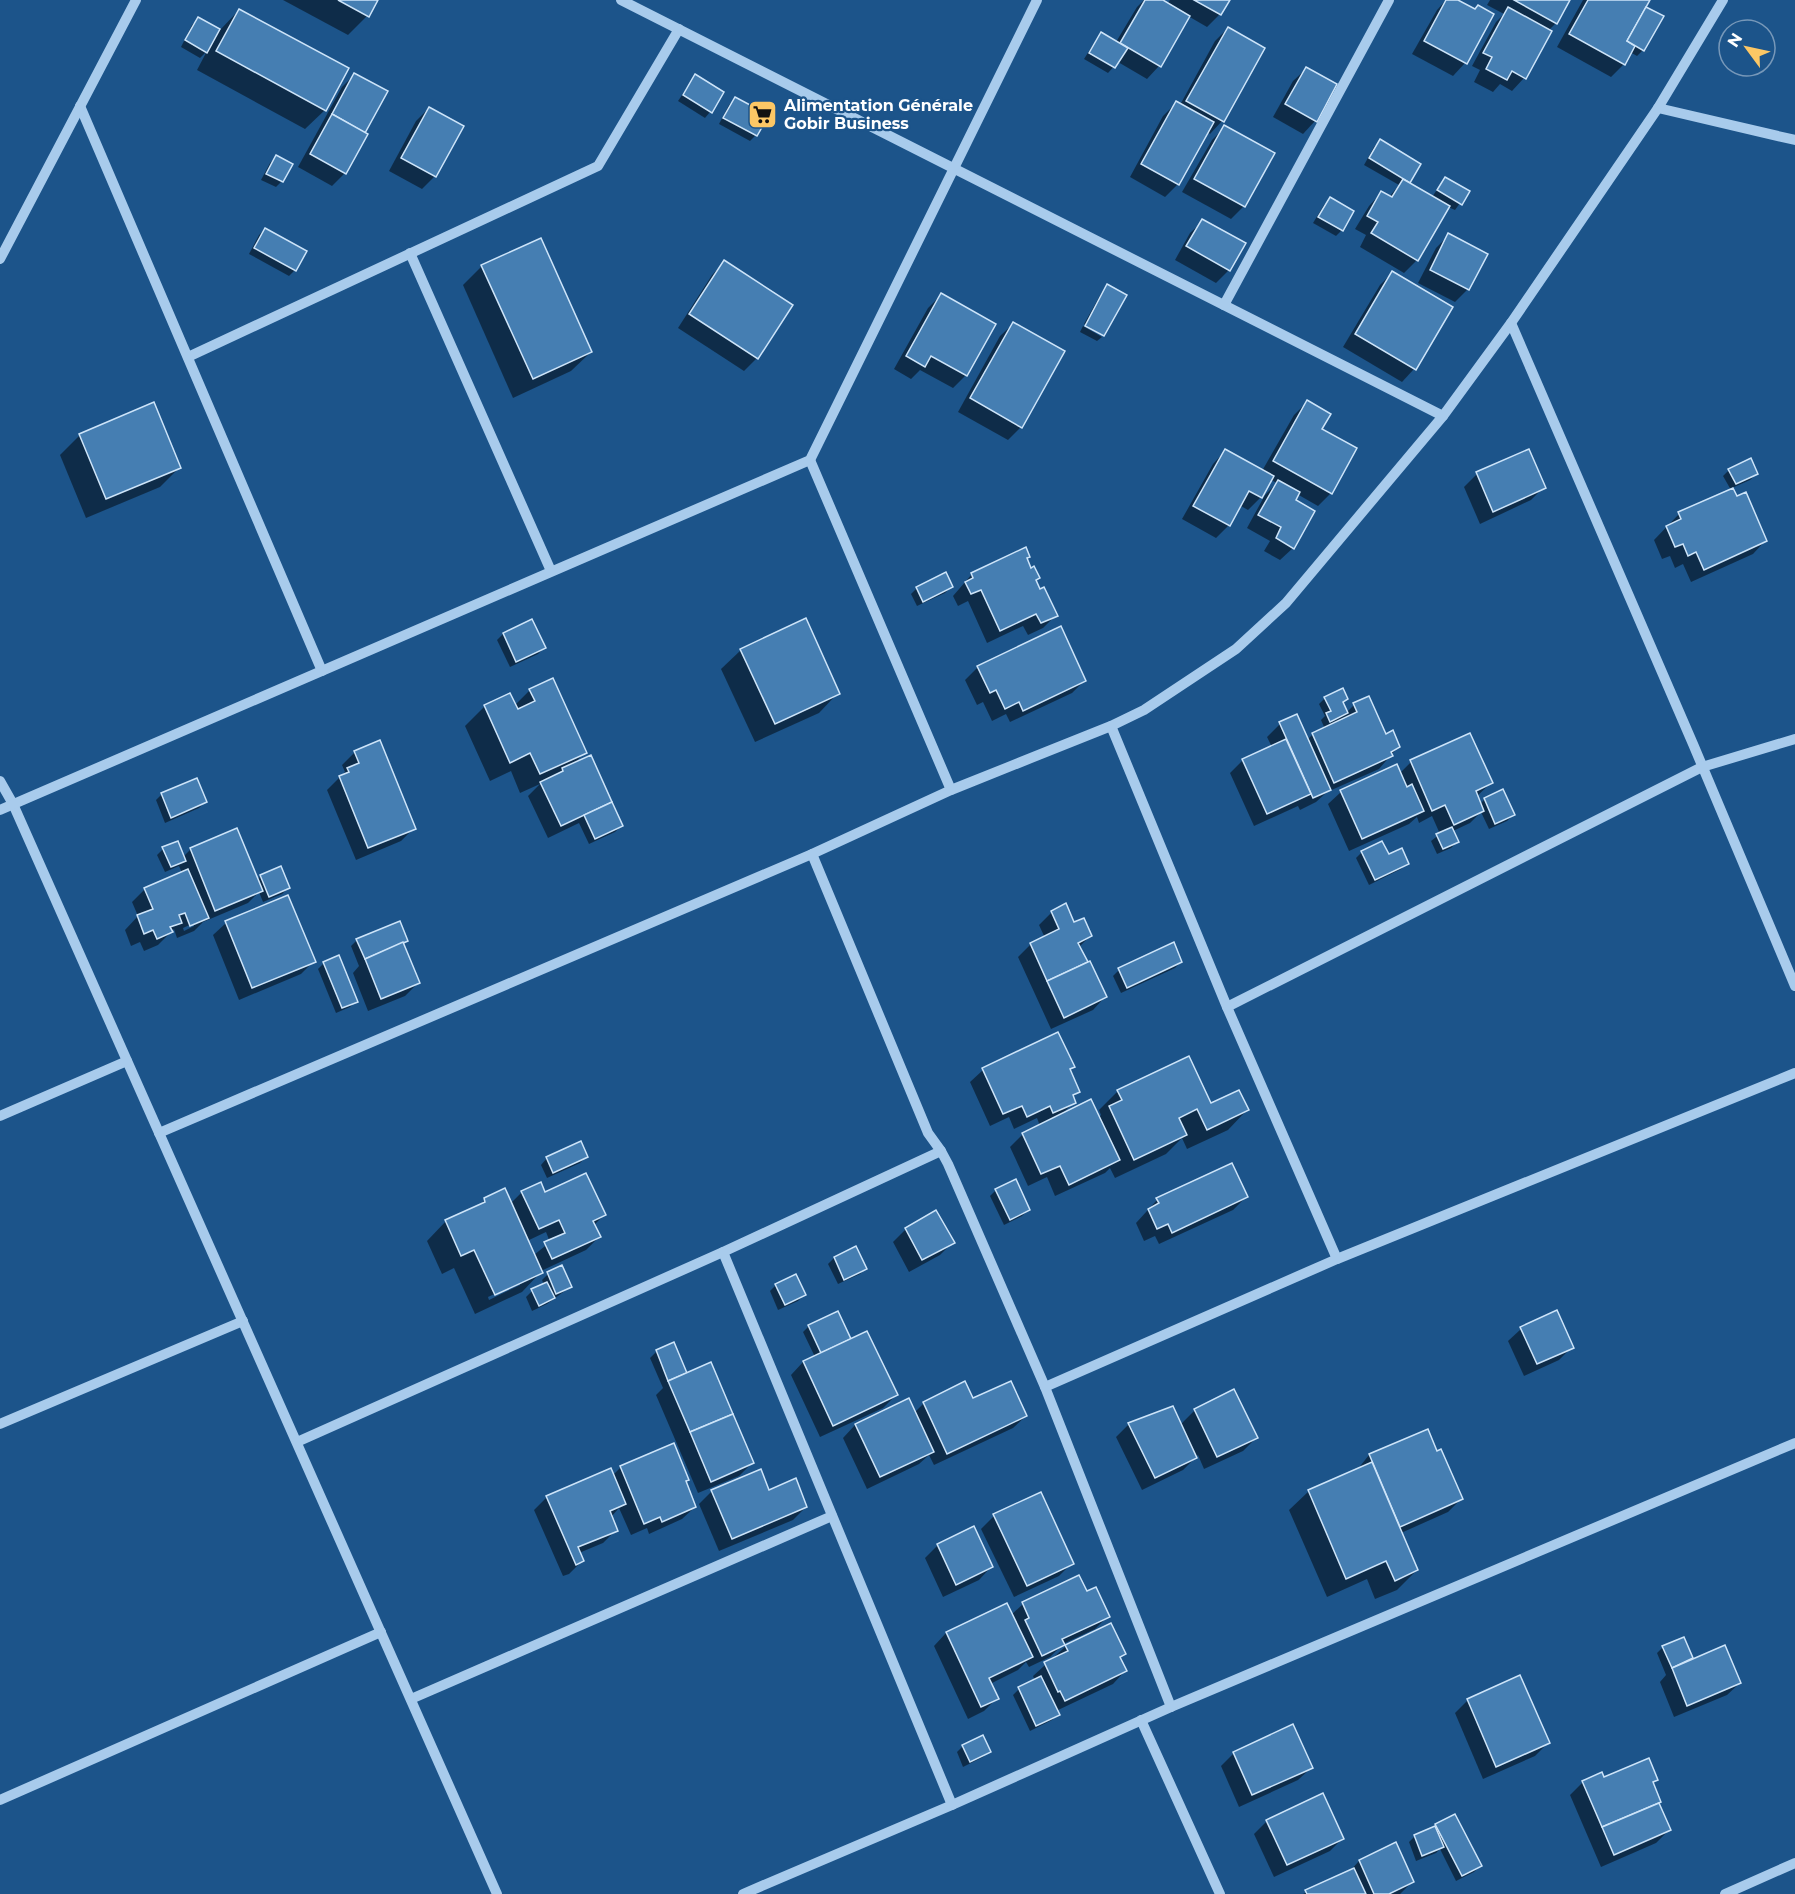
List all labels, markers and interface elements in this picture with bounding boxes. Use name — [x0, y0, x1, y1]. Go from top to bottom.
north arrow — [1717, 18, 1777, 78]
text: N — [1723, 30, 1746, 51]
place label: Alimentation Générale Gobir Business — [783, 96, 973, 133]
supermarket icon: Alimentation Générale Gobir Business — [747, 98, 779, 130]

